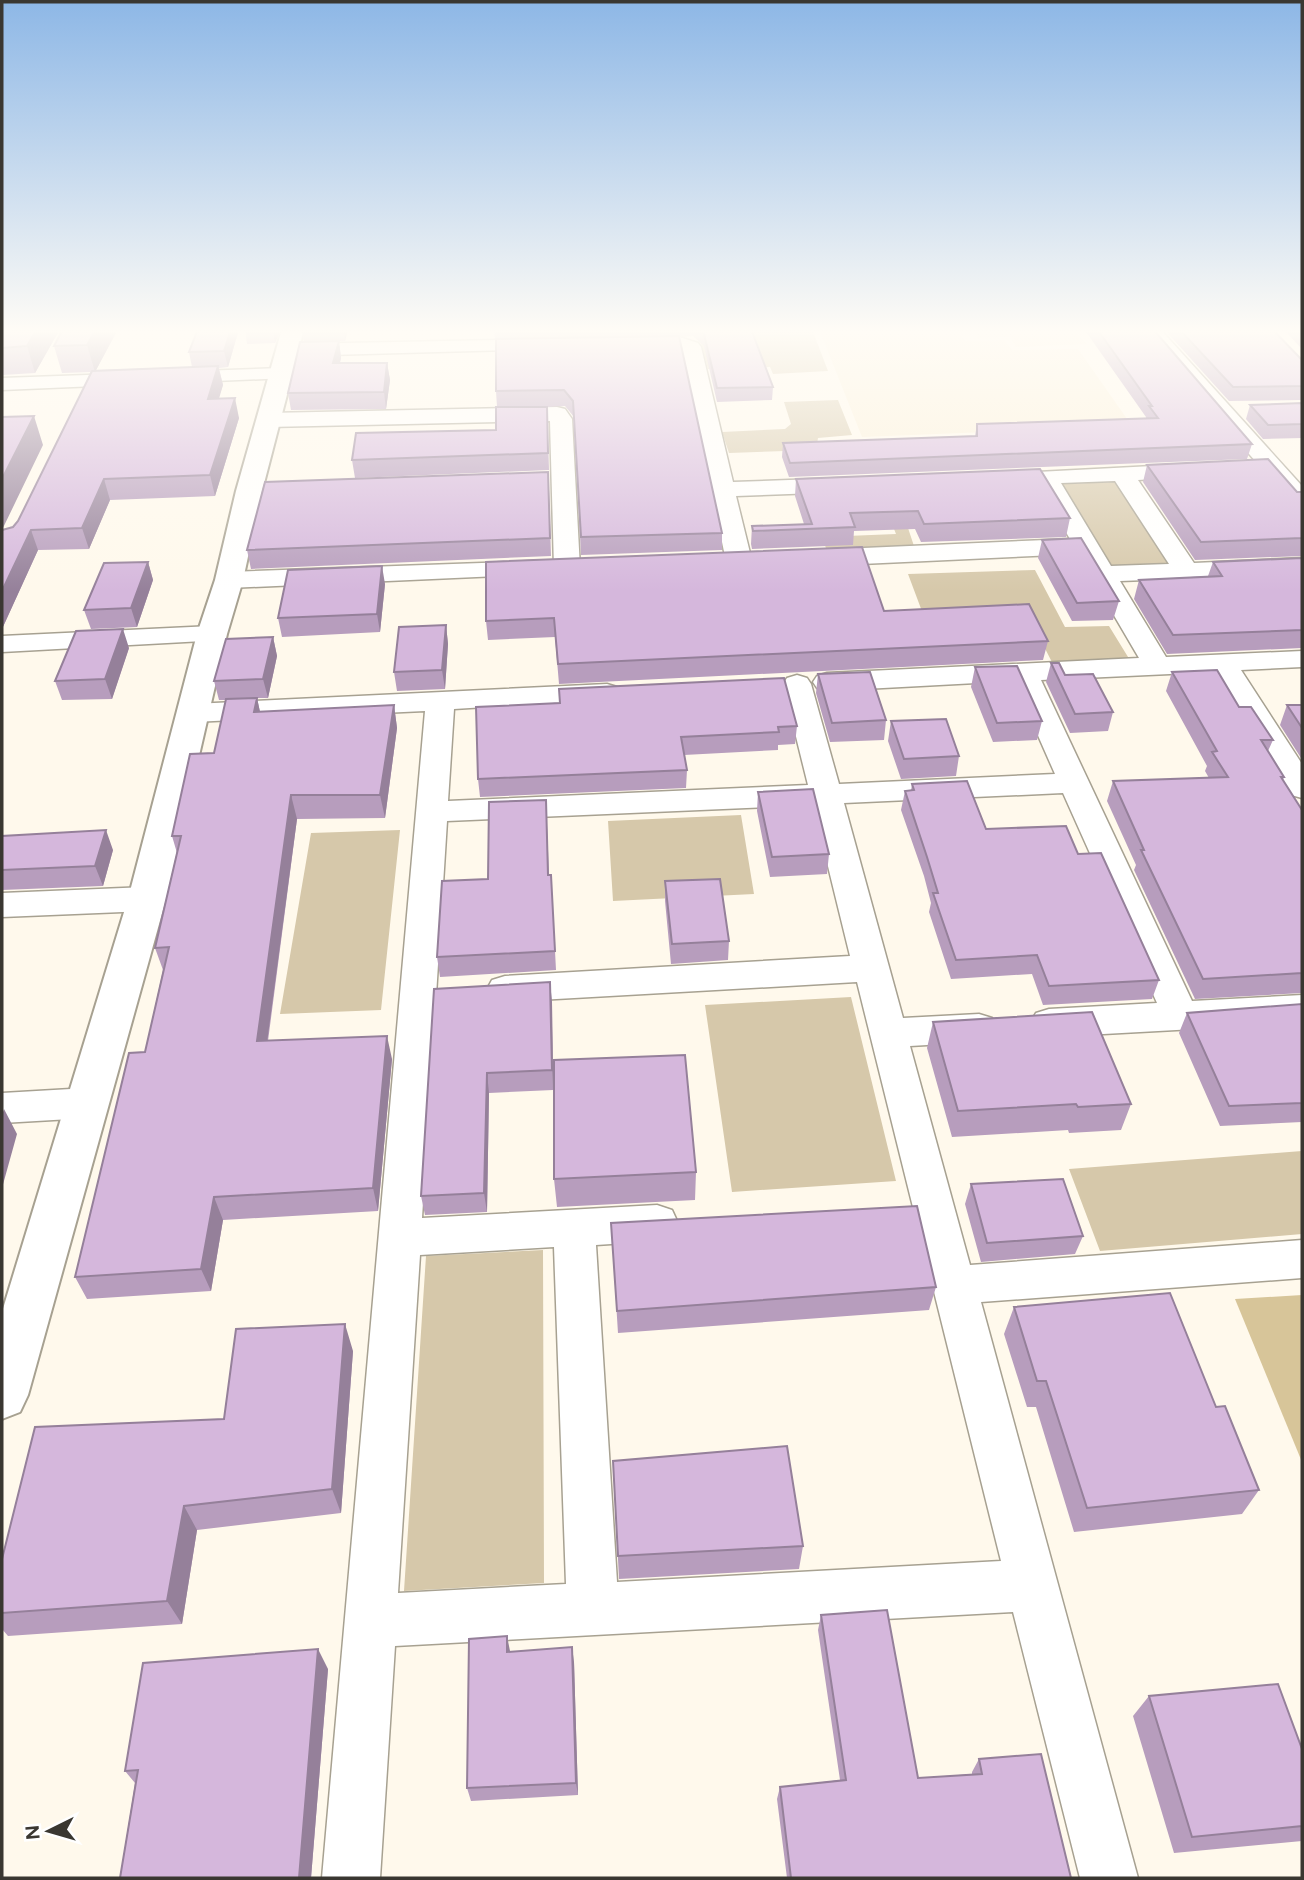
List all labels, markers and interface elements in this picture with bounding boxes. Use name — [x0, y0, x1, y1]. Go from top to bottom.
north arrow — [14, 1796, 84, 1866]
text: N — [20, 1824, 45, 1841]

